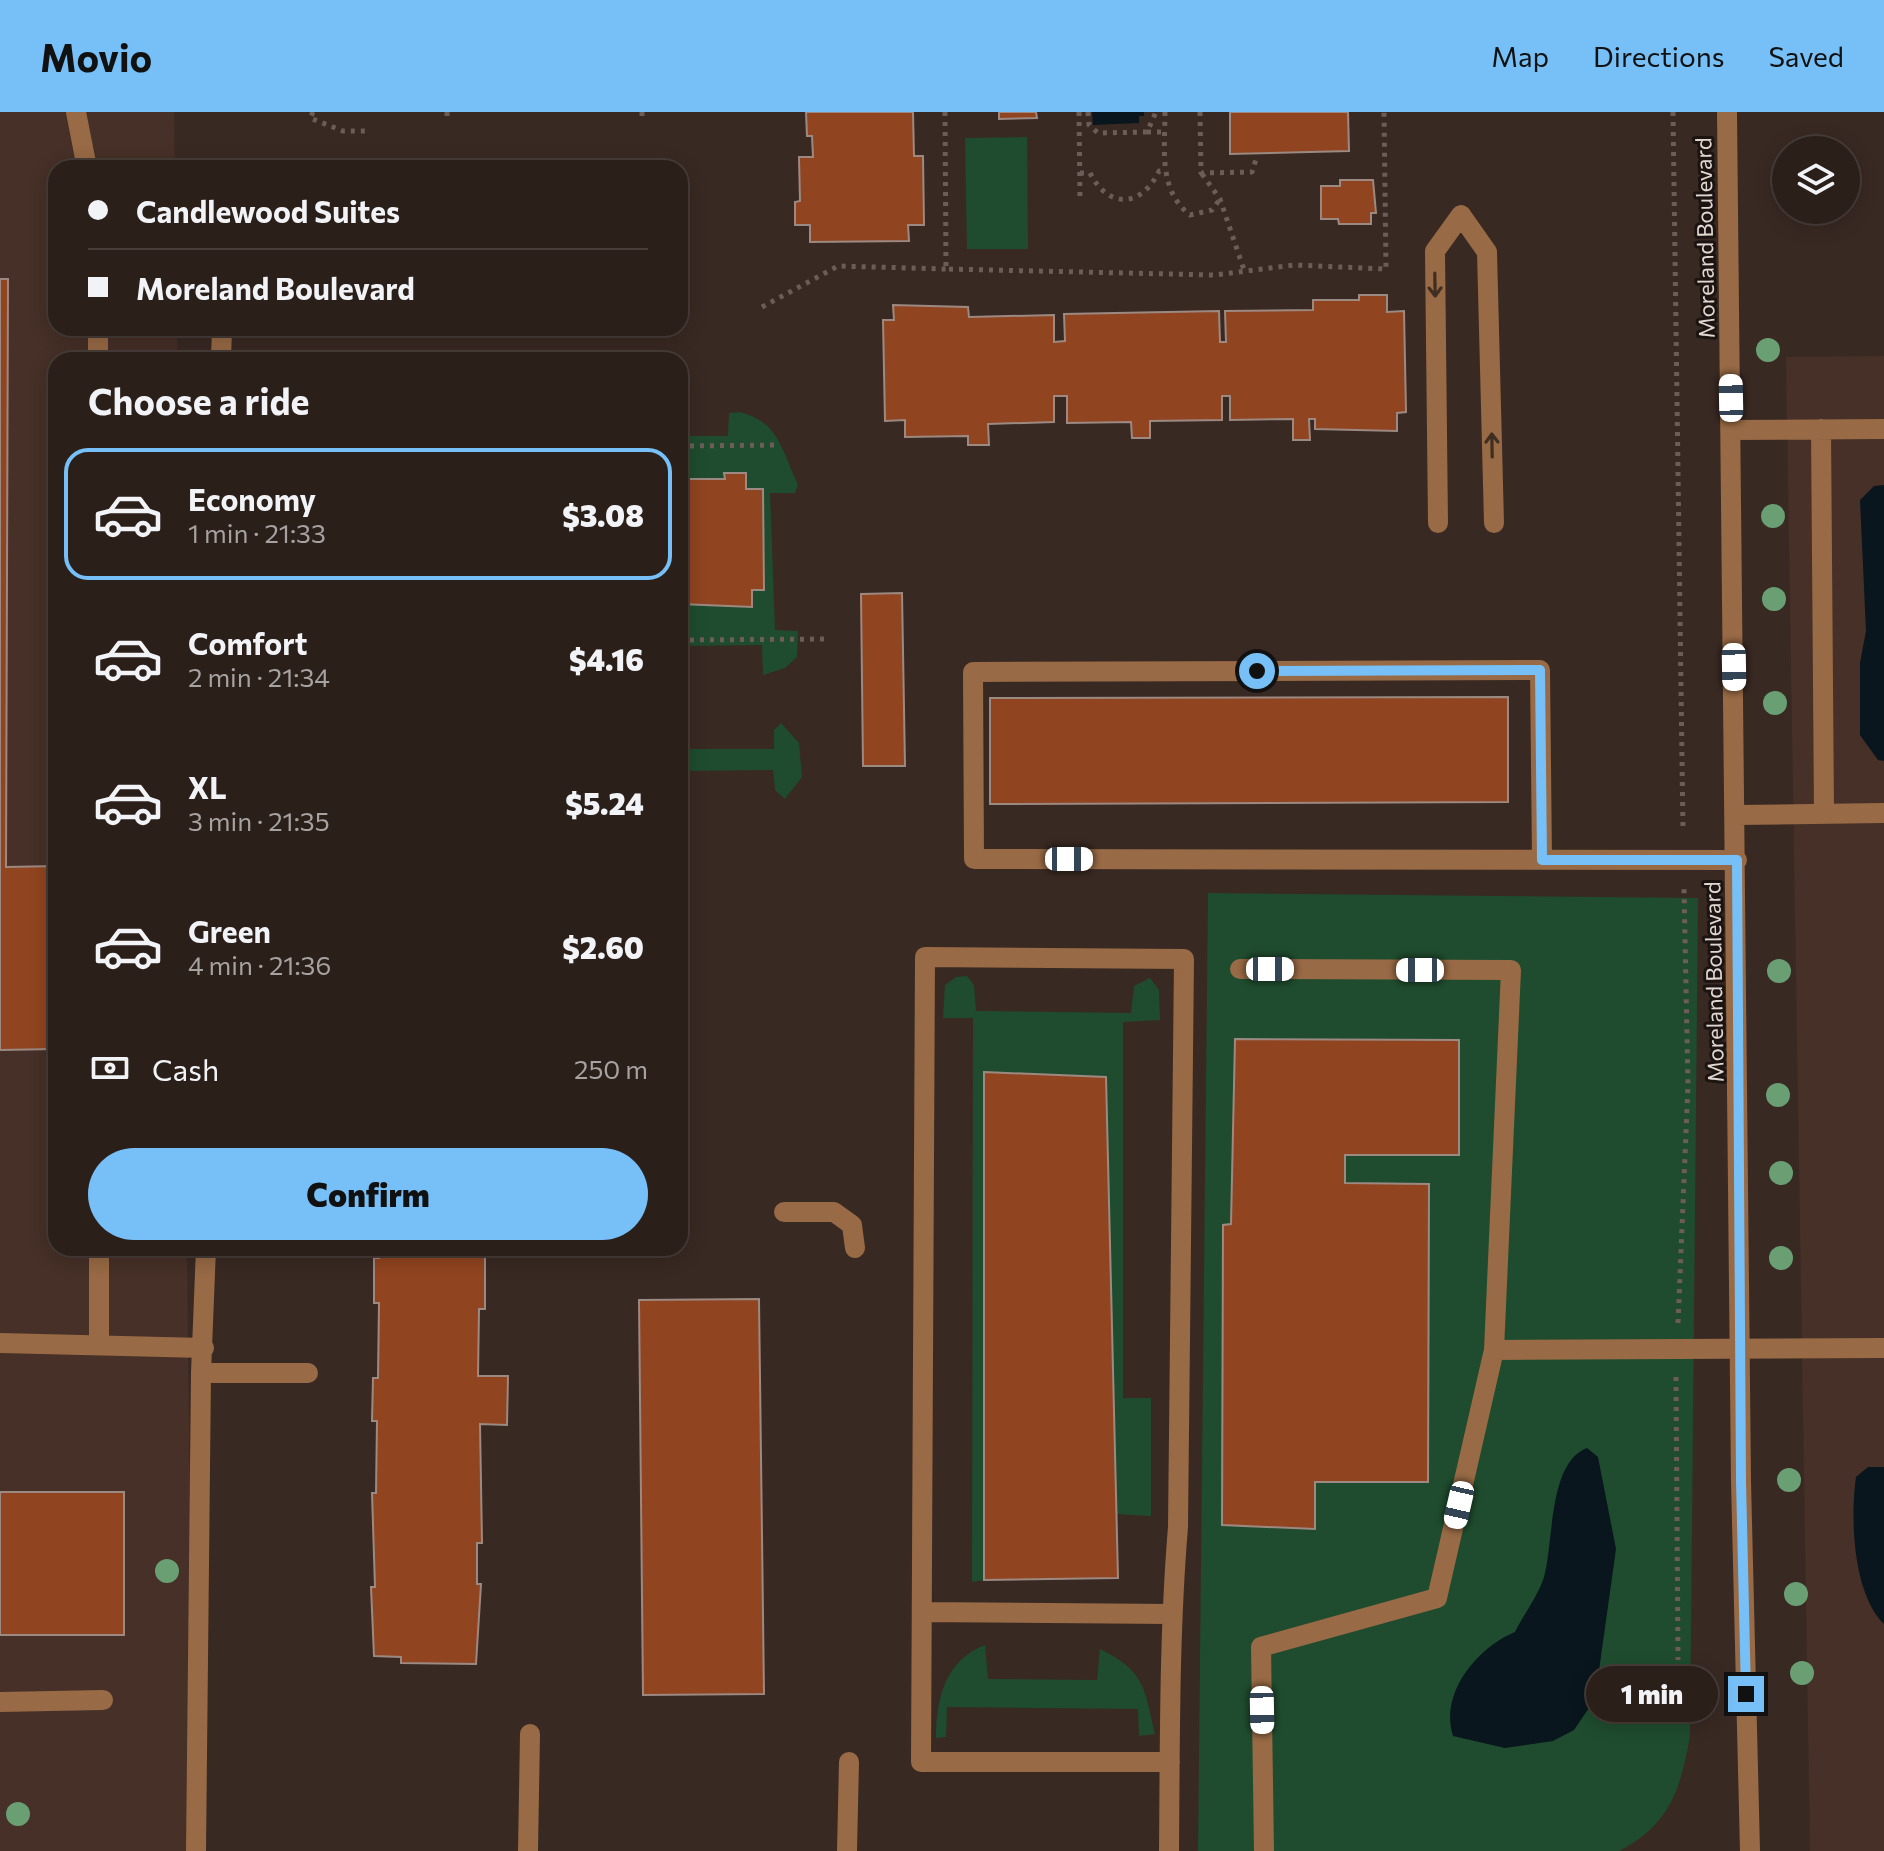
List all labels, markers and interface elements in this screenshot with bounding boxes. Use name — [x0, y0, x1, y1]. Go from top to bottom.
text: Movio — [40, 33, 152, 80]
text: Map — [1491, 39, 1549, 73]
text: Directions — [1593, 39, 1724, 73]
text: Saved — [1768, 39, 1844, 73]
map controls — [1772, 136, 1860, 224]
button: layers — [1772, 136, 1860, 224]
street label: Moreland Boulevard — [1689, 137, 1720, 339]
text: Candlewood Suites — [136, 192, 400, 229]
text: Moreland Boulevard — [136, 269, 415, 306]
one-way arrow — [1427, 271, 1443, 298]
car — [1719, 374, 1743, 422]
text: Choose a ride — [88, 378, 309, 422]
one-way arrow — [1484, 432, 1500, 459]
icon: car — [92, 478, 164, 550]
text: Economy — [188, 480, 316, 517]
text: $3.08 — [562, 496, 644, 533]
text: 1 min · 21:33 — [188, 517, 326, 548]
icon: car — [92, 622, 164, 694]
text: Comfort — [188, 624, 307, 661]
text: $4.16 — [569, 640, 644, 677]
car — [1722, 643, 1746, 691]
route start — [1239, 653, 1275, 689]
text: 2 min · 21:34 — [188, 661, 330, 692]
icon: car — [92, 766, 164, 838]
text: XL — [188, 768, 227, 805]
text: $5.24 — [565, 784, 644, 821]
text: 3 min · 21:35 — [188, 805, 330, 836]
car — [1045, 847, 1093, 871]
street label: Moreland Boulevard — [1698, 881, 1729, 1083]
icon: car — [92, 910, 164, 982]
text: Green — [188, 912, 271, 949]
text: $2.60 — [562, 928, 644, 965]
text: 4 min · 21:36 — [188, 949, 331, 980]
car — [1246, 957, 1294, 981]
car — [1396, 958, 1444, 982]
icon: cash — [88, 1046, 132, 1090]
text: Cash — [152, 1050, 219, 1087]
text: 250 m — [574, 1053, 648, 1084]
button: Confirm — [88, 1148, 648, 1240]
car — [1442, 1479, 1476, 1531]
callout: 1 min — [1586, 1666, 1718, 1722]
route end — [1728, 1676, 1764, 1712]
text: 1 min — [1621, 1678, 1683, 1709]
car — [1250, 1686, 1274, 1734]

